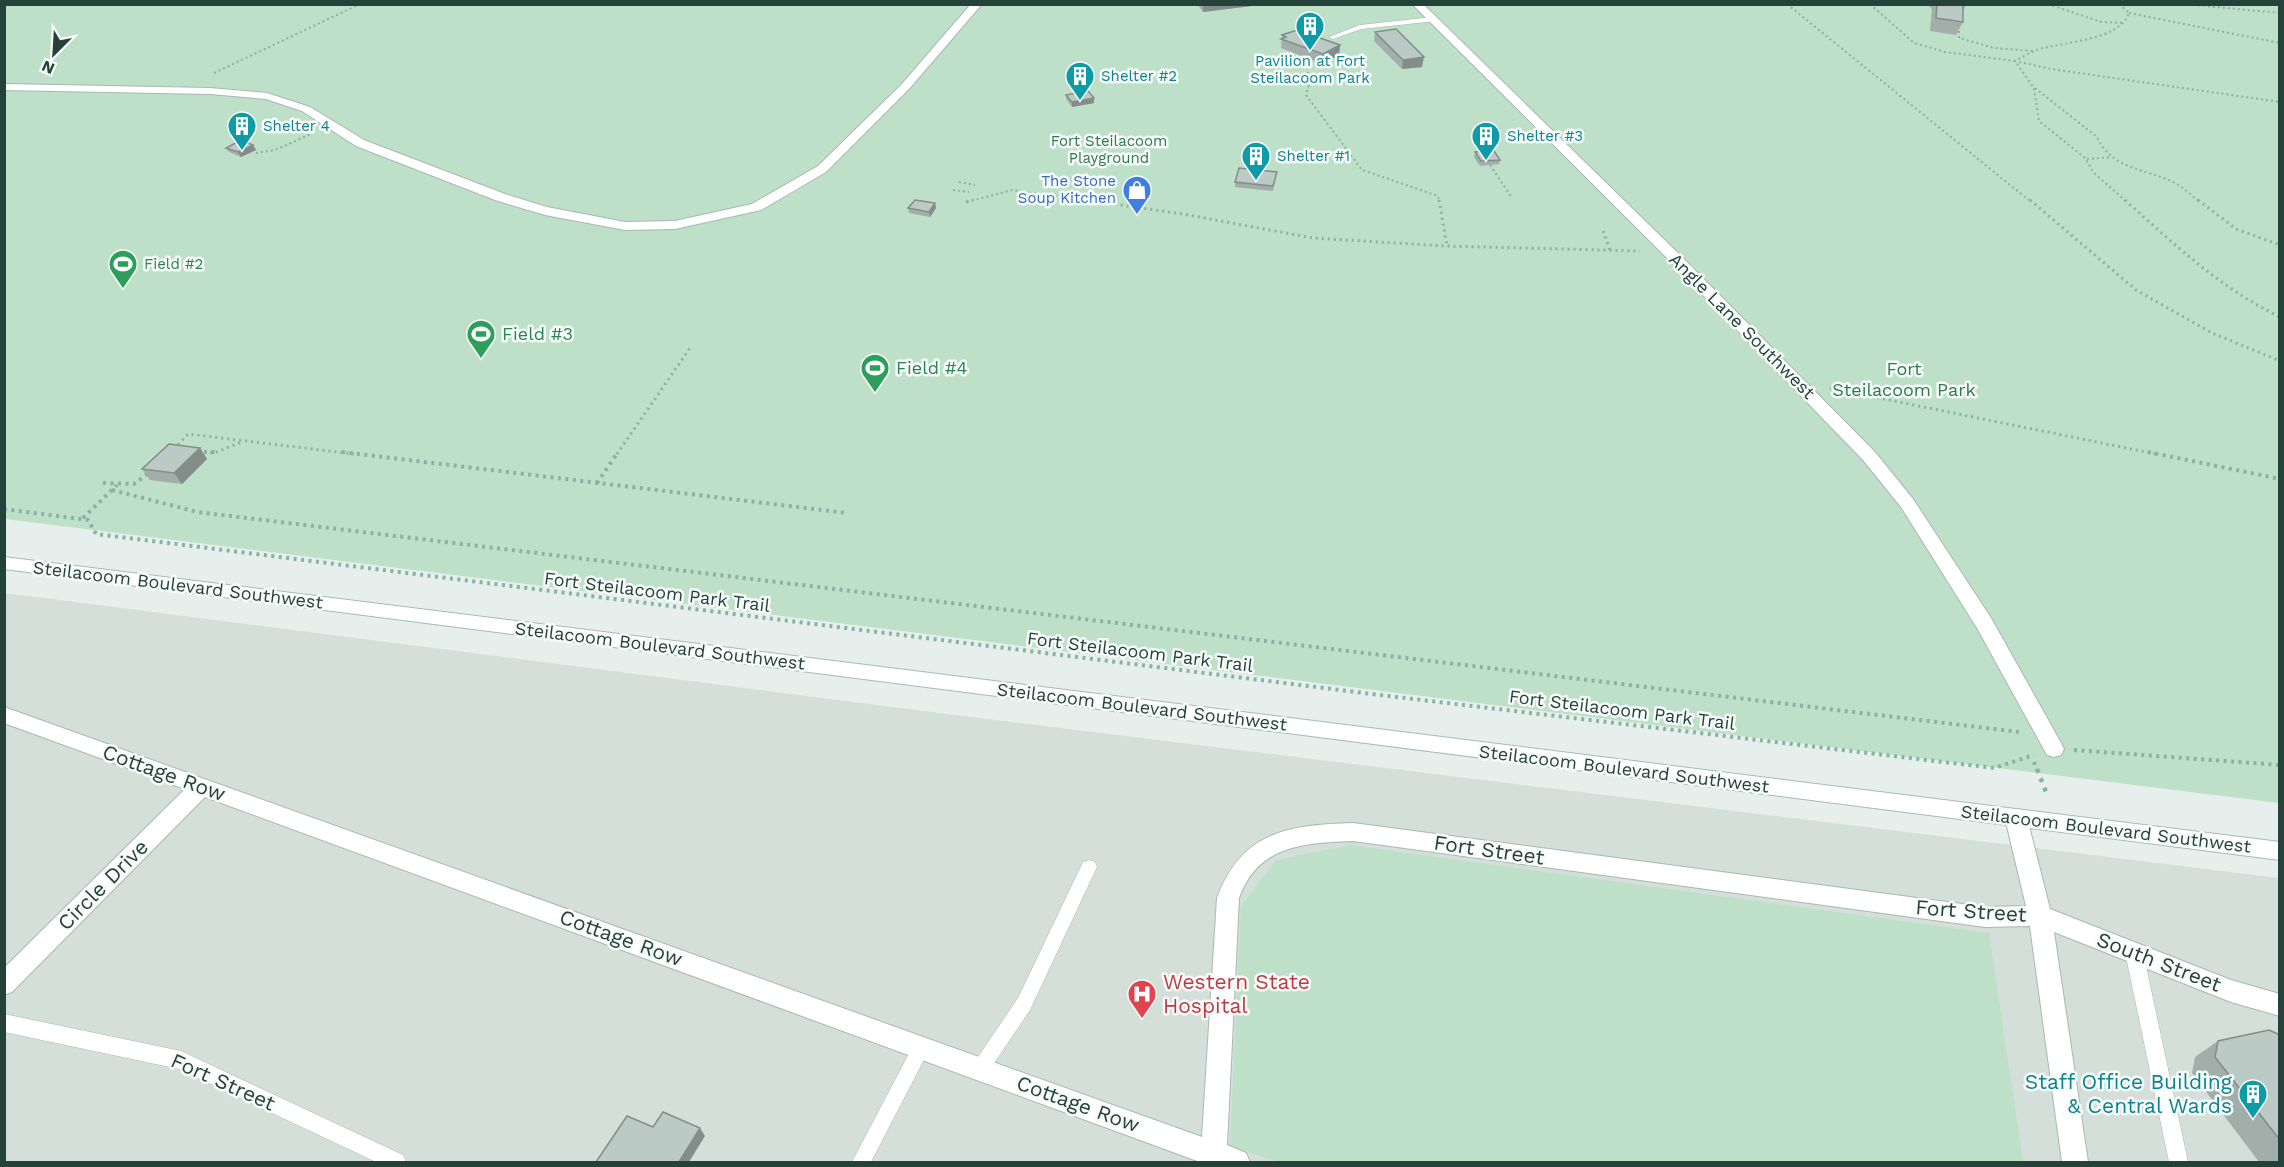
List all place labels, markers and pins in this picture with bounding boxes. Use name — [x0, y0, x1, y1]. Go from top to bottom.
building icon: Pavilion at Fort Steilacoom Park — [1294, 10, 1326, 52]
place label: Pavilion at Fort Steilacoom Park — [1250, 52, 1370, 87]
building icon: Shelter #2 — [1064, 60, 1096, 102]
place label: Shelter #2 — [1101, 67, 1177, 85]
building icon: Shelter 4 — [226, 110, 258, 152]
place label: Shelter 4 — [263, 117, 330, 135]
building icon: Shelter #3 — [1470, 120, 1502, 162]
place label: Shelter #3 — [1507, 127, 1583, 145]
building icon: Shelter #1 — [1240, 140, 1272, 182]
place label: Shelter #1 — [1277, 147, 1350, 165]
place label: The Stone Soup Kitchen — [1018, 172, 1116, 207]
shop icon: The Stone Soup Kitchen — [1121, 174, 1153, 216]
sports icon: Field #2 — [107, 248, 139, 290]
place label: Field #2 — [144, 255, 203, 273]
sports icon: Field #3 — [465, 318, 497, 360]
place label: Field #3 — [502, 323, 573, 344]
sports icon: Field #4 — [859, 352, 891, 394]
place label: Field #4 — [896, 357, 968, 378]
place label: Western State Hospital — [1163, 969, 1310, 1018]
hospital icon: Western State Hospital — [1126, 978, 1158, 1020]
place label: Staff Office Building & Central Wards — [2025, 1069, 2233, 1118]
building icon: Staff Office Building & Central Wards — [2237, 1078, 2269, 1120]

